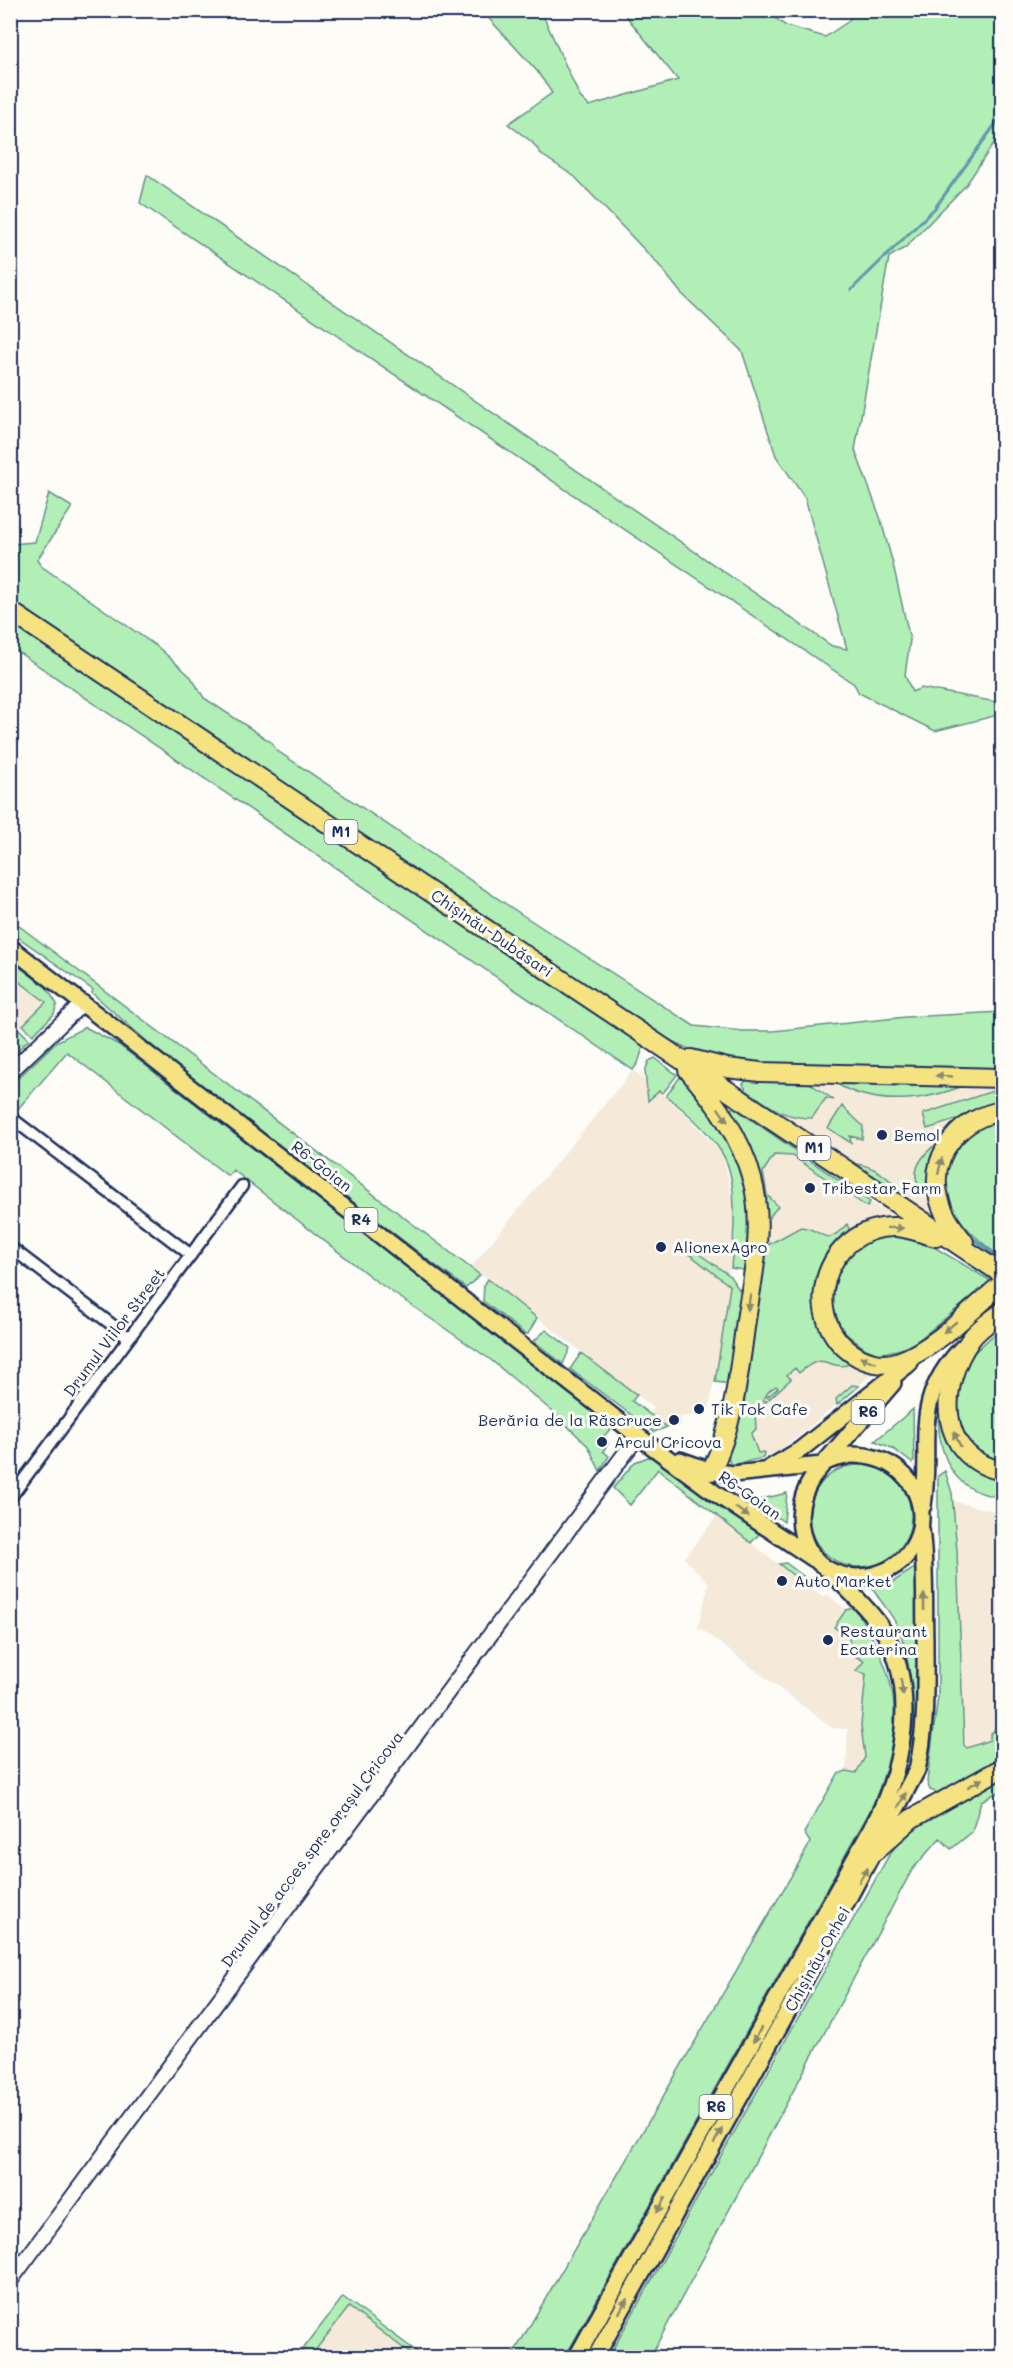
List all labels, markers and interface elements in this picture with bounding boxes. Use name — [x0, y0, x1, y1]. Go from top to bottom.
road number: M1 — [324, 820, 358, 844]
street label: Chișinău-Dubăsari — [427, 884, 557, 982]
one-way arrow — [935, 1071, 954, 1080]
one-way arrow — [717, 1106, 729, 1122]
place label: Bemol — [894, 1124, 940, 1145]
marker: Bemol — [875, 1128, 889, 1142]
street label: R6-Goian — [288, 1135, 357, 1196]
road number: M1 — [798, 1136, 830, 1160]
one-way arrow — [936, 1156, 946, 1175]
place label: Tribestar Farm — [822, 1177, 942, 1198]
marker: Tribestar Farm — [803, 1181, 817, 1195]
road number: R4 — [344, 1208, 378, 1232]
one-way arrow — [885, 1223, 904, 1233]
place label: AlionexAgro — [673, 1236, 767, 1257]
marker: AlionexAgro — [654, 1240, 668, 1254]
street label: Drumul Viilor Street — [58, 1263, 169, 1400]
one-way arrow — [745, 1292, 754, 1311]
one-way arrow — [943, 1320, 958, 1333]
one-way arrow — [859, 1355, 877, 1364]
place label: Tik Tok Cafe — [711, 1398, 808, 1419]
road number: R6 — [852, 1400, 884, 1424]
marker: Tik Tok Cafe — [692, 1402, 706, 1416]
place label: Berăria de la Răscruce — [478, 1409, 662, 1430]
marker: Berăria de la Răscruce — [667, 1413, 681, 1427]
one-way arrow — [952, 1430, 962, 1448]
place label: Arcul Cricova — [614, 1431, 722, 1452]
marker: Arcul Cricova — [595, 1435, 609, 1449]
street label: R6-Goian — [715, 1465, 786, 1524]
one-way arrow — [734, 1506, 750, 1517]
place label: Auto Market — [794, 1570, 892, 1591]
marker: Auto Market — [775, 1574, 789, 1588]
one-way arrow — [919, 1592, 929, 1611]
place label: Restaurant Ecaterina — [840, 1620, 928, 1659]
marker: Restaurant Ecaterina — [821, 1633, 835, 1647]
one-way arrow — [897, 1678, 906, 1697]
street label: Drumul de acces spre orașul Cricova — [216, 1726, 408, 1972]
one-way arrow — [967, 1778, 984, 1788]
one-way arrow — [898, 1791, 907, 1808]
one-way arrow — [858, 1866, 868, 1883]
street label: Chișinău-Orhei — [779, 1903, 855, 2015]
one-way arrow — [751, 2027, 762, 2043]
road number: R6 — [700, 2095, 732, 2119]
one-way arrow — [713, 2127, 723, 2144]
one-way arrow — [656, 2197, 666, 2214]
one-way arrow — [618, 2298, 628, 2315]

